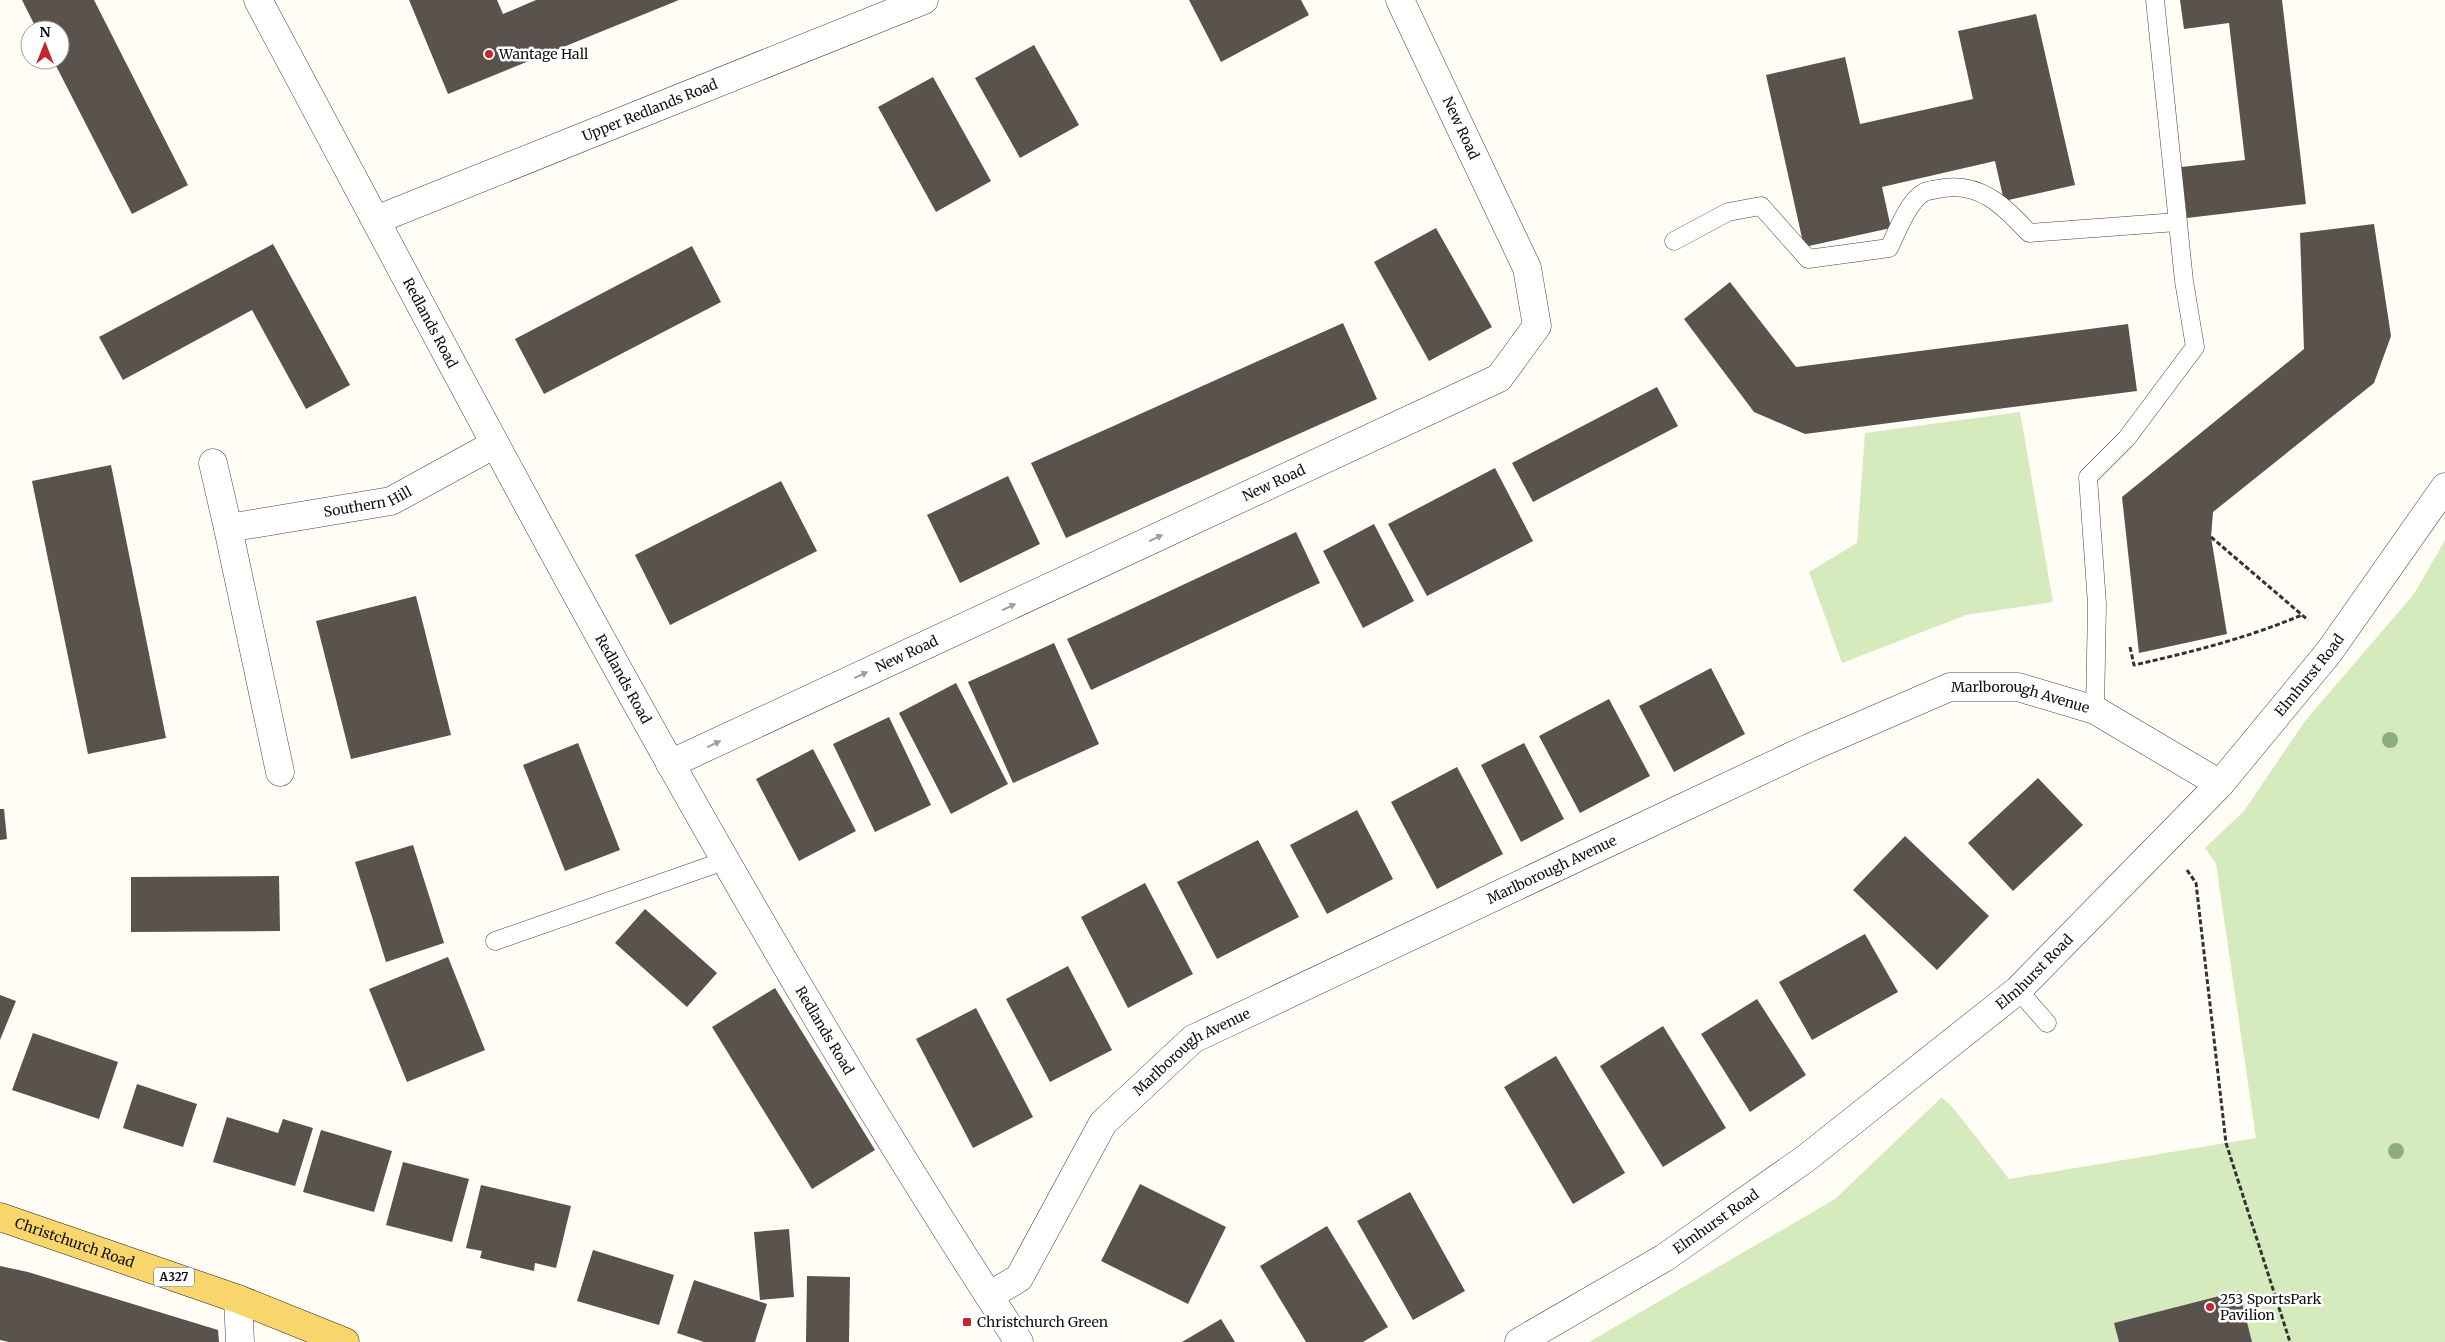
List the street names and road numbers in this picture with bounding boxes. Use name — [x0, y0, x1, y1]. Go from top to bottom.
street label: Upper Redlands Road — [579, 75, 721, 145]
street label: New Road — [1439, 94, 1484, 163]
street label: Redlands Road — [399, 275, 462, 372]
street label: New Road — [1239, 460, 1309, 505]
street label: Southern Hill — [322, 482, 416, 521]
street label: Elmhurst Road — [2271, 630, 2348, 720]
street label: Redlands Road — [591, 631, 656, 727]
street label: New Road — [872, 631, 941, 676]
street label: Marlborough Avenue — [1951, 678, 2092, 717]
street label: Marlborough Avenue — [1484, 831, 1619, 908]
street label: Elmhurst Road — [1992, 930, 2077, 1013]
street label: Redlands Road — [791, 983, 858, 1078]
street label: Marlborough Avenue — [1129, 1004, 1253, 1099]
street label: Elmhurst Road — [1670, 1185, 1763, 1258]
street label: Christchurch Road — [13, 1214, 137, 1272]
road number: A327 — [154, 1268, 194, 1286]

